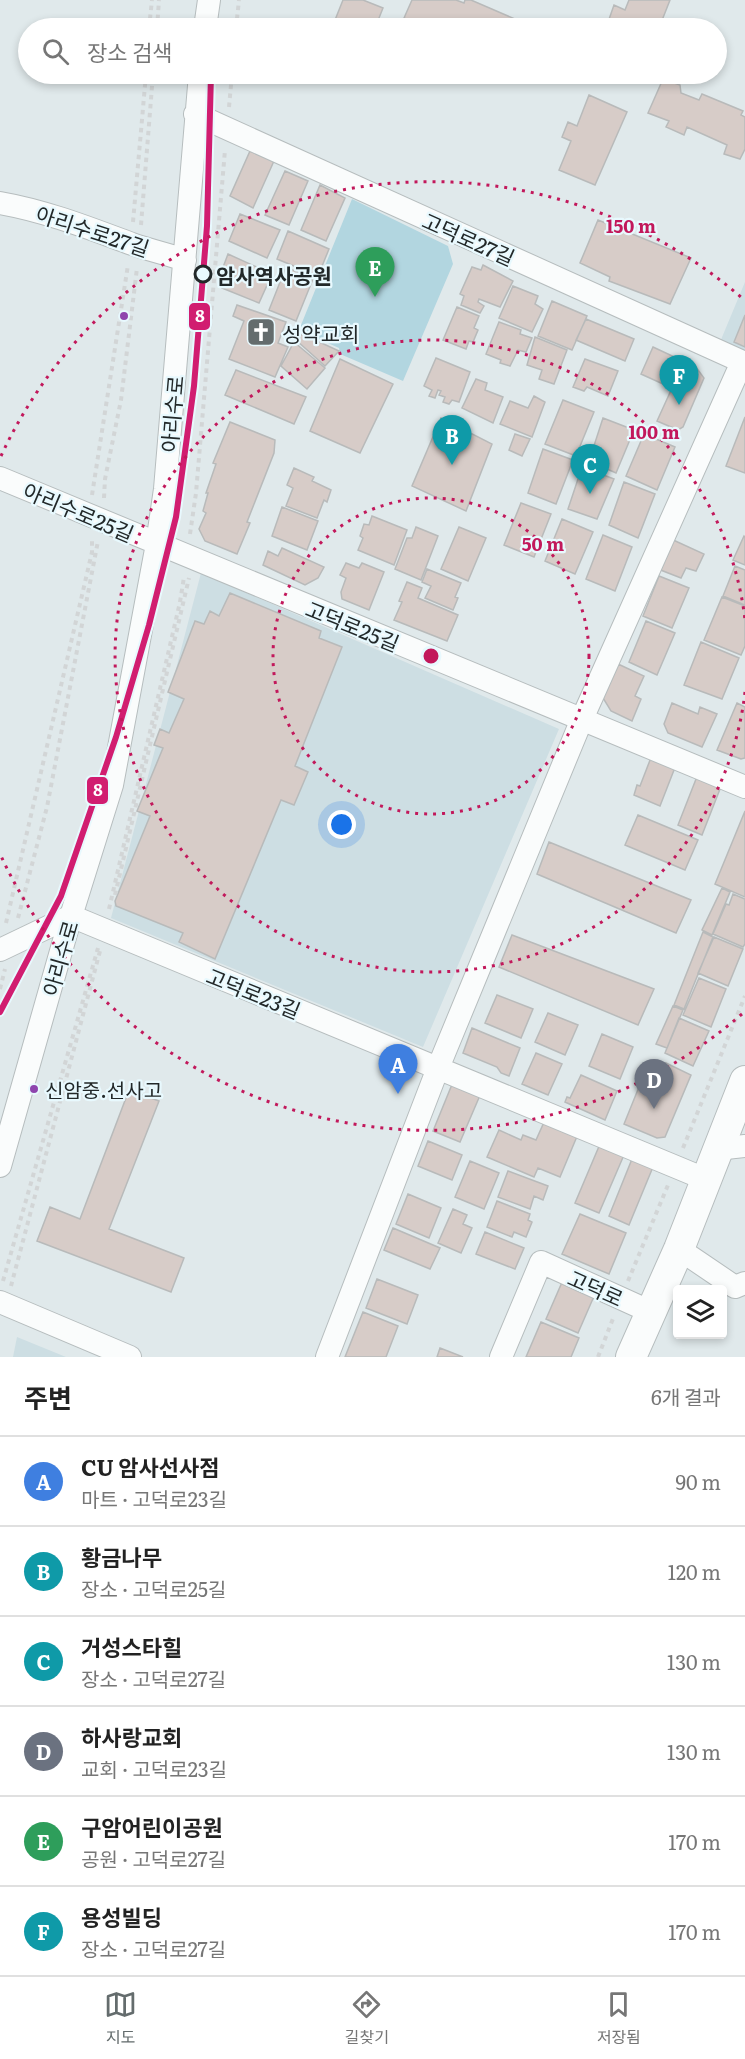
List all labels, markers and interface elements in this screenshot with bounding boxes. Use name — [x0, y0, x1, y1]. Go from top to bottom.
search box — [18, 18, 727, 84]
icon: search — [39, 35, 72, 68]
text: 장소 검색 — [87, 35, 172, 68]
street label: 아리수로27길 — [32, 197, 154, 263]
street label: 고덕로27길 — [418, 204, 520, 272]
text: 150 m — [606, 212, 656, 239]
pin: E — [356, 248, 394, 297]
place label: 암사역사공원 — [216, 259, 332, 290]
marker: 암사역사공원 — [194, 265, 212, 283]
line badge: 8 — [188, 302, 211, 331]
text: 8 — [195, 303, 205, 327]
unlabelled marker — [118, 310, 130, 322]
church icon: 성약교회 — [245, 316, 277, 348]
place label: 성약교회 — [282, 317, 359, 348]
pin: F — [660, 356, 698, 405]
street label: 아리수로 — [152, 374, 190, 454]
pin: B — [432, 416, 472, 465]
text: 100 m — [628, 418, 680, 445]
pin: C — [570, 444, 610, 494]
street label: 아리수로25길 — [19, 474, 139, 548]
text: 50 m — [522, 530, 564, 557]
street label: 고덕로25길 — [301, 592, 405, 658]
centre of rings — [421, 646, 441, 666]
line badge: 8 — [86, 776, 109, 805]
text: 8 — [93, 777, 103, 801]
your location — [327, 810, 356, 839]
street label: 아리수로 — [33, 917, 85, 999]
street label: 고덕로23길 — [202, 959, 306, 1025]
pin: A — [378, 1044, 418, 1094]
pin: D — [634, 1060, 674, 1109]
place label: 신암중.선사고 — [45, 1074, 162, 1104]
marker: 신암중.선사고 — [28, 1083, 40, 1095]
street label: 고덕로 — [563, 1261, 629, 1313]
map controls — [673, 1285, 727, 1339]
button: layers — [673, 1285, 727, 1339]
text: 주변 — [24, 1377, 72, 1416]
text: 6개 결과 — [651, 1381, 721, 1411]
text: CU 암사선사점 — [81, 1450, 219, 1483]
text: A — [36, 1466, 51, 1496]
text: 90 m — [676, 1466, 721, 1496]
text: 마트 · 고덕로23길 — [81, 1483, 227, 1513]
text: 황금나무 — [81, 1540, 162, 1573]
text: B — [37, 1556, 50, 1586]
text: 120 m — [668, 1556, 721, 1586]
text: 장소 · 고덕로25길 — [81, 1573, 226, 1603]
text: 거성스타힐 — [81, 1630, 182, 1663]
text: C — [36, 1646, 51, 1676]
text: 130 m — [667, 1646, 721, 1676]
text: 장소 · 고덕로27길 — [81, 1663, 226, 1693]
text: 하사랑교회 — [81, 1720, 182, 1753]
text: D — [36, 1736, 51, 1766]
text: 130 m — [667, 1736, 721, 1766]
text: 교회 · 고덕로23길 — [81, 1753, 227, 1783]
text: 구암어린이공원 — [81, 1810, 223, 1843]
text: E — [37, 1826, 50, 1856]
text: 170 m — [668, 1826, 721, 1856]
text: 공원 · 고덕로27길 — [81, 1843, 226, 1873]
text: 용성빌딩 — [81, 1900, 162, 1933]
text: F — [37, 1916, 50, 1946]
text: 170 m — [668, 1916, 721, 1946]
text: 장소 · 고덕로27길 — [81, 1933, 226, 1963]
tab: 지도 — [104, 1988, 137, 2048]
tab: 길찾기 — [345, 1988, 389, 2048]
tab: 저장됨 — [597, 1988, 641, 2048]

